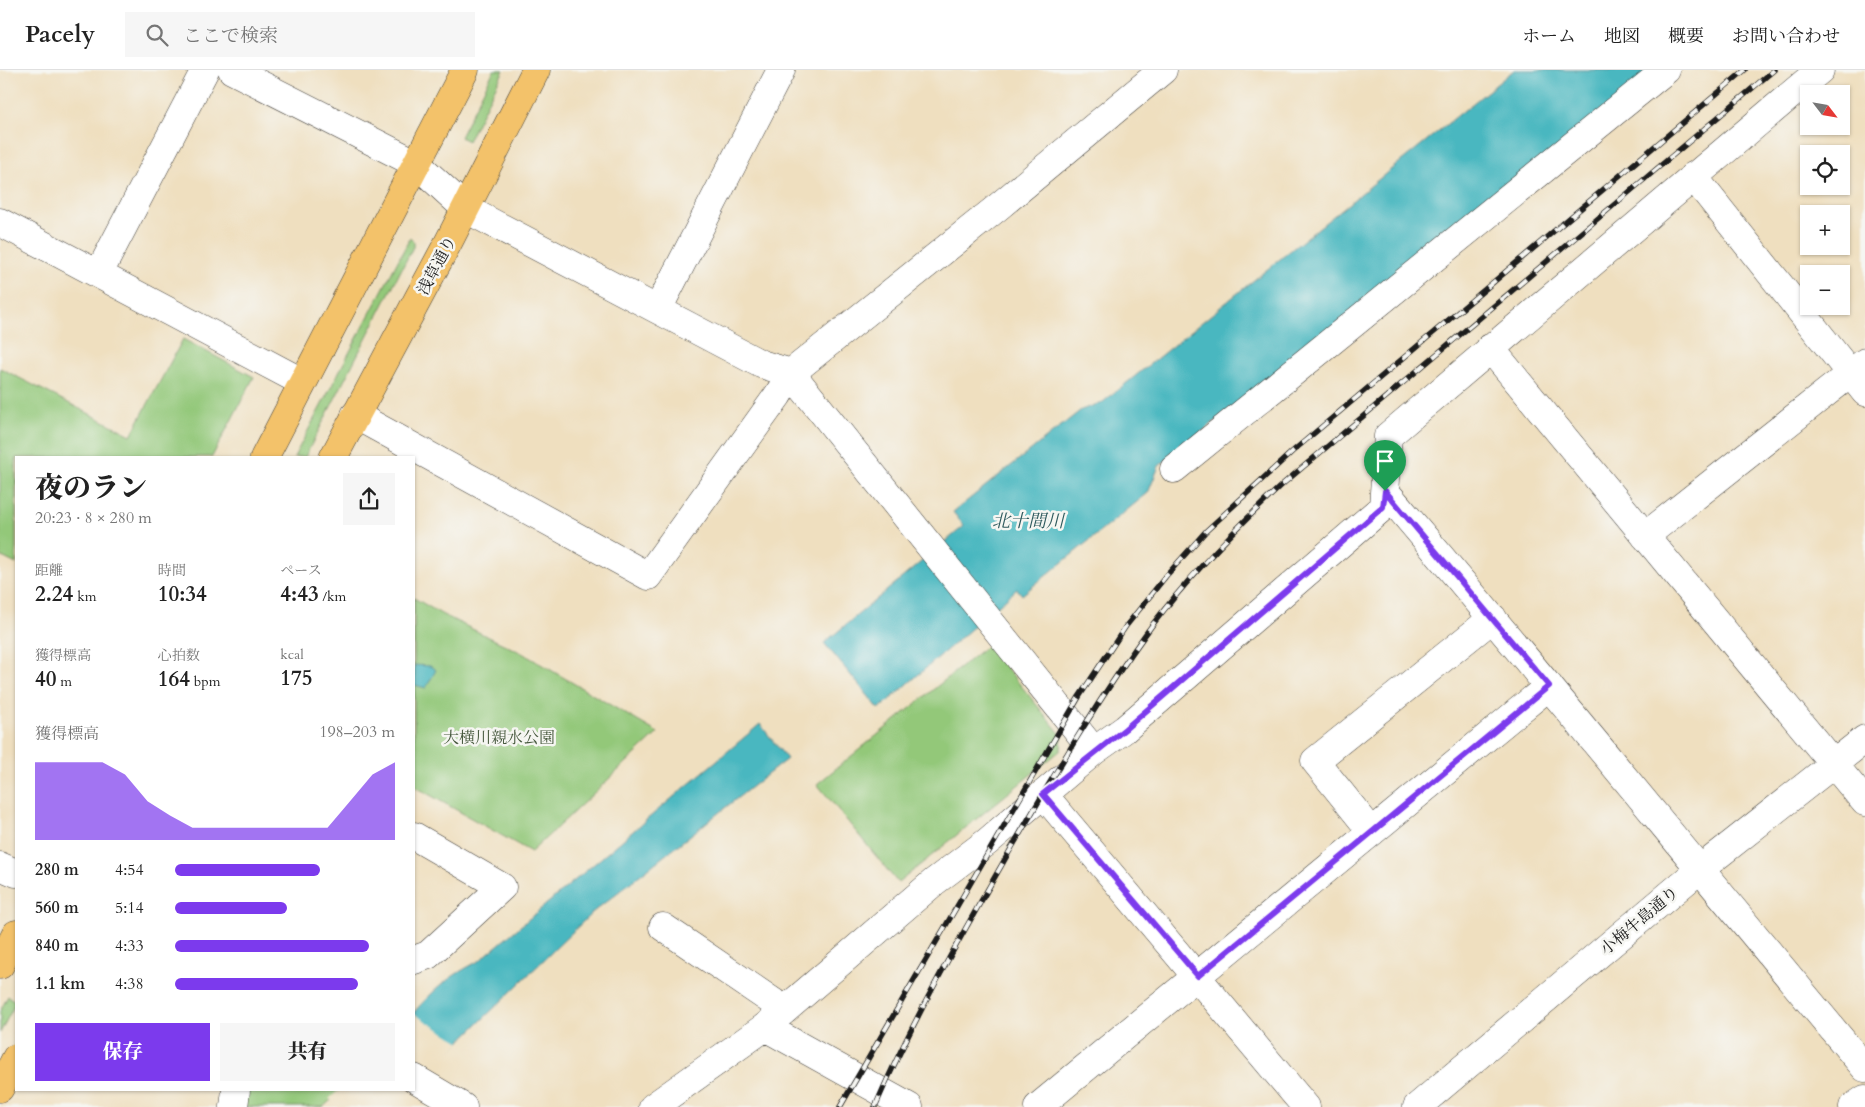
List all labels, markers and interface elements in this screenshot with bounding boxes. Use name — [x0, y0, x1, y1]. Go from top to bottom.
search box — [125, 12, 475, 57]
text: Pacely — [25, 18, 95, 51]
icon: search — [143, 21, 171, 49]
text: ここで検索 — [183, 23, 278, 49]
text: ホーム — [1522, 24, 1576, 49]
text: 地図 — [1604, 24, 1640, 49]
text: 概要 — [1668, 24, 1704, 49]
text: お問い合わせ — [1732, 24, 1840, 49]
north arrow — [1800, 85, 1850, 135]
map controls — [1800, 85, 1850, 315]
button: locate — [1800, 145, 1850, 195]
button: + — [1800, 205, 1850, 255]
street label: 浅草通り — [412, 232, 462, 299]
button: − — [1800, 265, 1850, 315]
pin — [1364, 440, 1406, 491]
icon: arrive — [1371, 447, 1399, 475]
text: 夜のラン — [35, 469, 147, 507]
button: share — [343, 473, 395, 525]
text: 20:23 · 8 × 280 m — [35, 507, 152, 529]
water label: 北十間川 — [992, 509, 1066, 534]
text: 距離 — [35, 561, 63, 580]
text: 時間 — [158, 561, 186, 580]
text: ペース — [280, 561, 322, 580]
text: 2.24 — [35, 580, 73, 609]
text: 10:34 — [158, 580, 207, 609]
text: 4:43 — [280, 580, 319, 609]
text: km — [73, 587, 96, 606]
text: /km — [319, 587, 346, 606]
text: kcal — [280, 645, 304, 664]
text: 獲得標高 — [35, 646, 91, 665]
text: 心拍数 — [158, 646, 200, 665]
text: 175 — [280, 664, 313, 693]
text: 40 — [35, 665, 57, 694]
text: 164 — [158, 665, 190, 694]
text: m — [57, 672, 72, 691]
text: bpm — [190, 672, 221, 691]
text: 198–203 m — [319, 721, 395, 743]
text: 獲得標高 — [35, 723, 99, 745]
park label: 大横川親水公園 — [443, 727, 555, 749]
text: 280 m — [35, 859, 79, 881]
text: 4:54 — [115, 859, 144, 881]
street label: 小梅牛島通り — [1596, 881, 1683, 960]
text: 560 m — [35, 897, 79, 919]
text: 5:14 — [115, 897, 144, 919]
text: 840 m — [35, 935, 79, 957]
text: 4:33 — [115, 935, 144, 957]
text: 1.1 km — [35, 973, 85, 995]
text: 4:38 — [115, 973, 144, 995]
button: 保存 — [35, 1023, 210, 1081]
button: 共有 — [220, 1023, 395, 1081]

